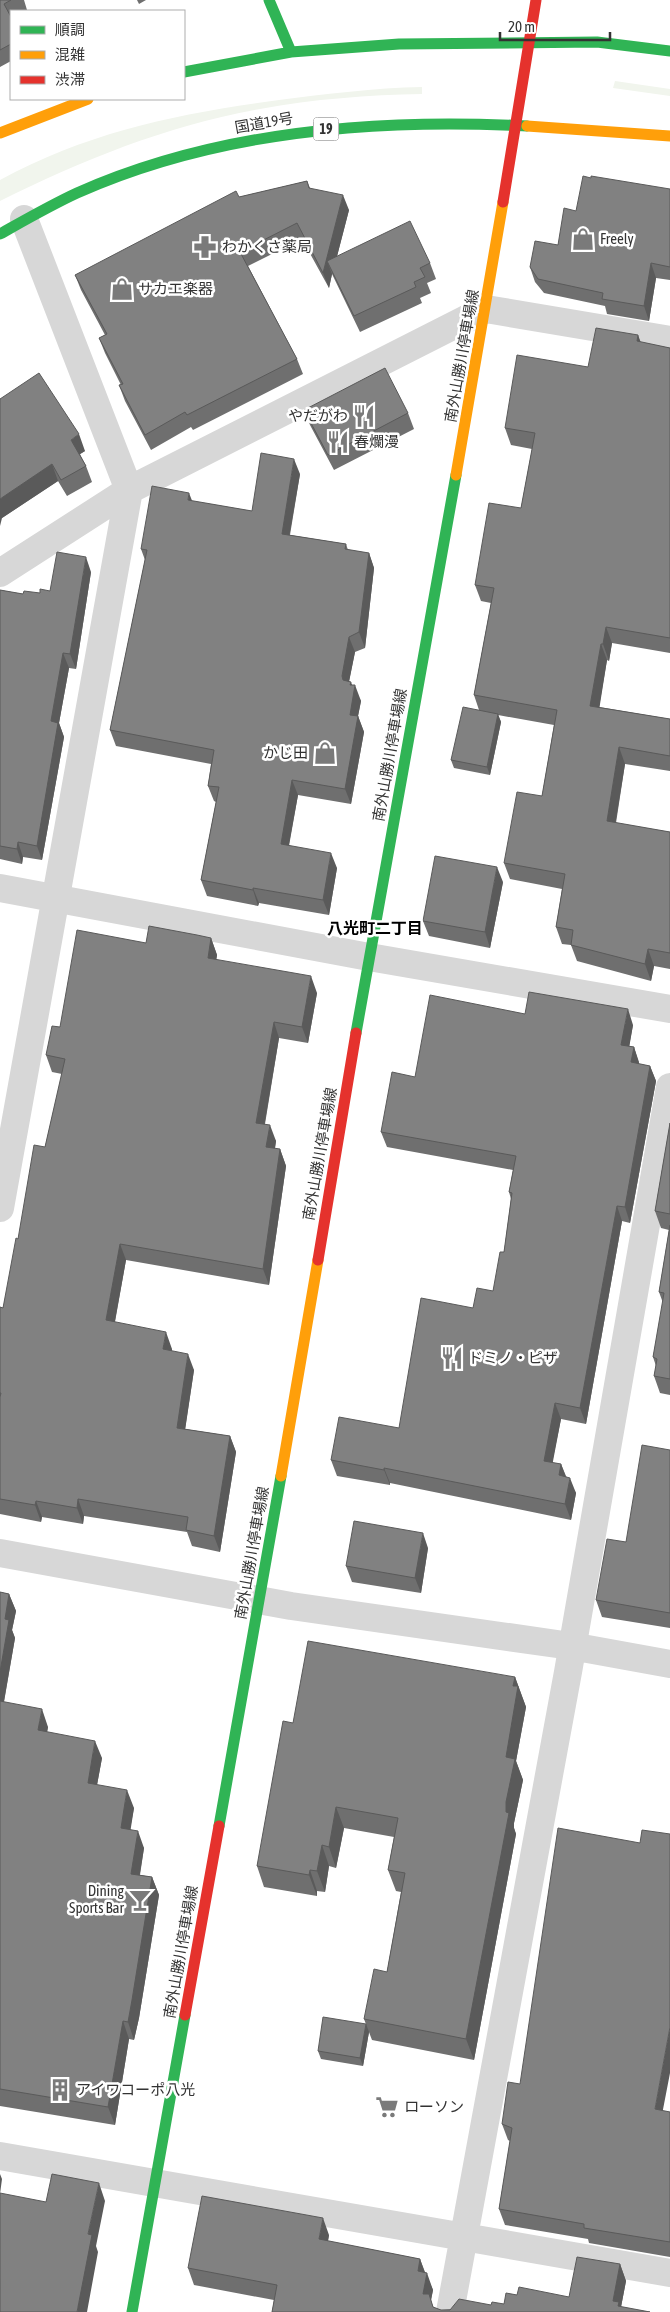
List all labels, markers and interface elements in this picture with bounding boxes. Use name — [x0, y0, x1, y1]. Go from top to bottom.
legend — [10, 10, 185, 100]
scale bar — [500, 10, 610, 42]
text: 20 m — [508, 18, 535, 35]
text: 順調 — [55, 21, 85, 38]
text: 混雑 — [55, 46, 85, 63]
text: 渋滞 — [55, 71, 85, 88]
street label: 国道19号 — [233, 109, 294, 136]
road number: 19 — [314, 118, 338, 140]
shop icon: Freely — [570, 226, 596, 252]
place label: Freely — [600, 230, 634, 247]
pharmacy icon: わかくさ薬局 — [192, 234, 218, 260]
place label: わかくさ薬局 — [222, 238, 312, 255]
shop icon: サカエ楽器 — [109, 276, 135, 302]
place label: サカエ楽器 — [138, 280, 213, 297]
street label: 南外山勝川停車場線 — [441, 288, 482, 424]
restaurant icon: やだがわ — [351, 403, 377, 429]
place label: やだがわ — [288, 407, 348, 424]
restaurant icon: 春爛漫 — [325, 429, 351, 455]
place label: 春爛漫 — [354, 433, 399, 450]
street label: 南外山勝川停車場線 — [369, 687, 410, 823]
shop icon: かじ田 — [312, 740, 338, 766]
place label: かじ田 — [263, 744, 308, 761]
district label: 八光町二丁目 — [327, 919, 423, 937]
street label: 南外山勝川停車場線 — [299, 1086, 340, 1222]
restaurant icon: ドミノ・ピザ — [439, 1345, 465, 1371]
place label: ドミノ・ピザ — [468, 1349, 558, 1366]
street label: 南外山勝川停車場線 — [231, 1485, 272, 1621]
place label: Dining Sports Bar — [69, 1882, 125, 1916]
street label: 南外山勝川停車場線 — [160, 1884, 201, 2020]
bar icon: Dining Sports Bar — [127, 1887, 153, 1913]
building icon: アイワコーポ八光 — [47, 2077, 73, 2103]
place label: アイワコーポ八光 — [76, 2081, 195, 2098]
supermarket icon: ローソン — [374, 2094, 400, 2120]
place label: ローソン — [404, 2098, 464, 2115]

